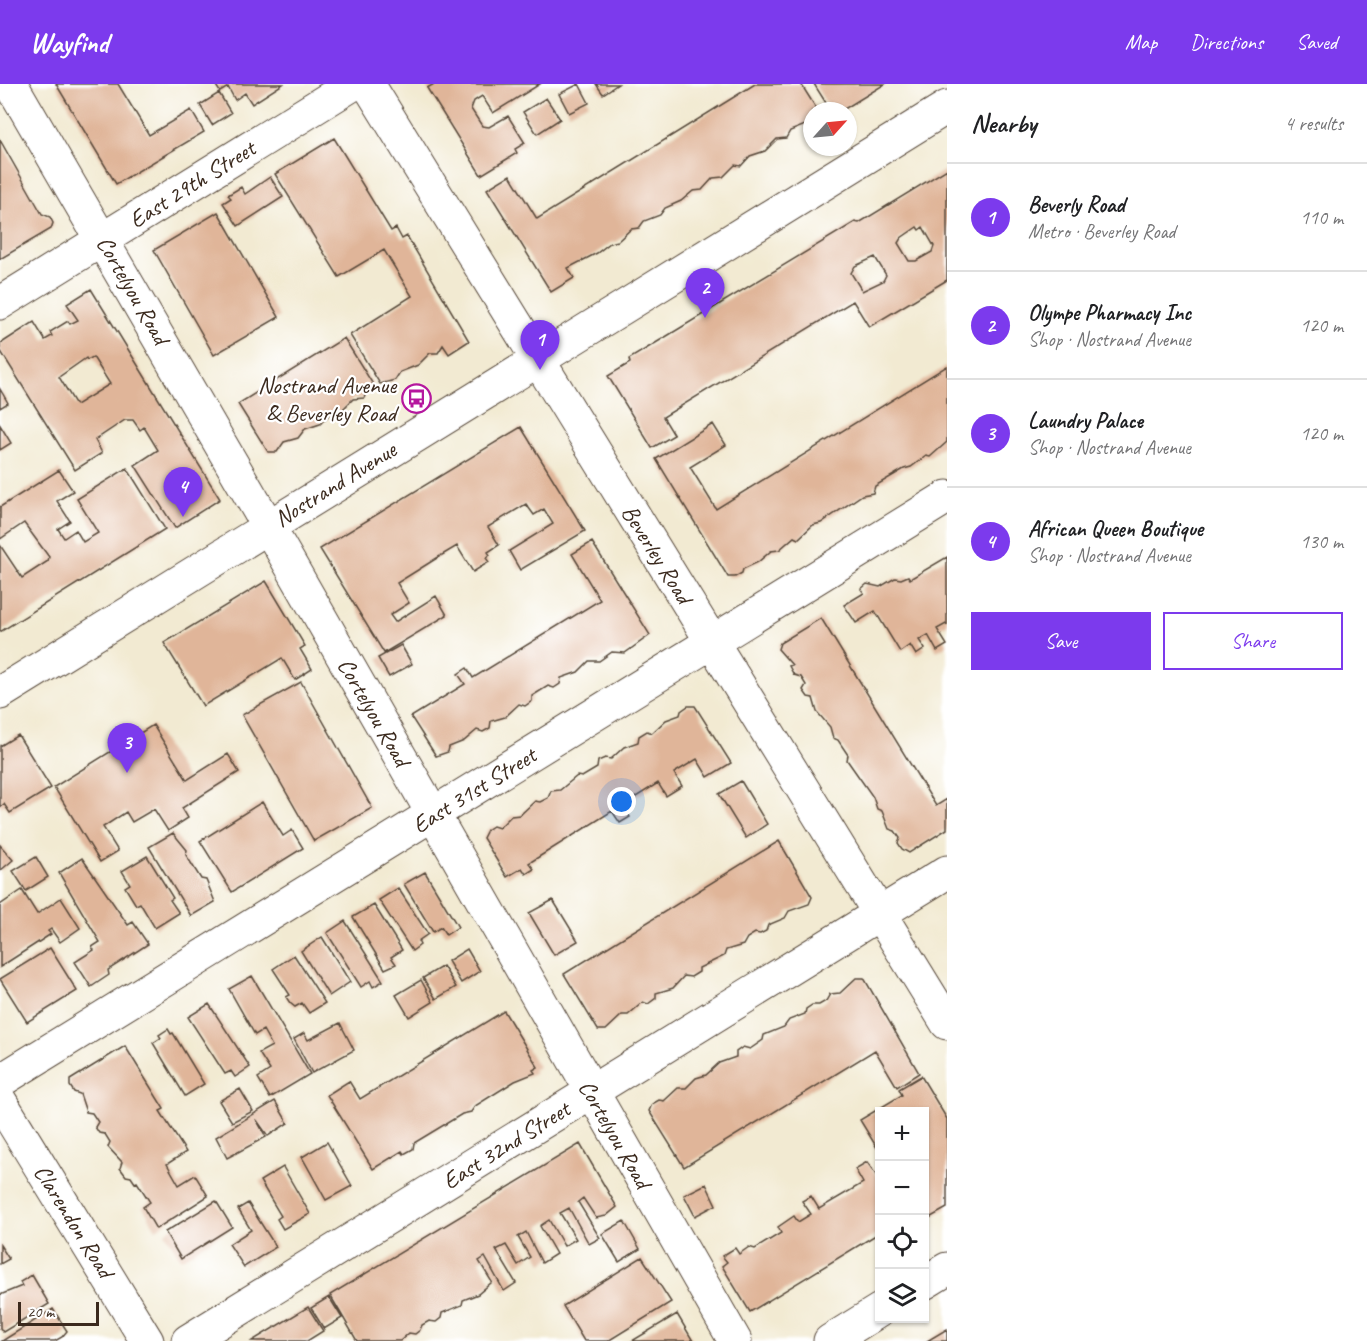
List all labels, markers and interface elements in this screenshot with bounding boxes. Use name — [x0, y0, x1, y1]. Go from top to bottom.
text: Wayfind — [30, 25, 109, 60]
text: Map — [1125, 29, 1157, 55]
text: Directions — [1190, 29, 1263, 55]
text: Saved — [1296, 29, 1337, 55]
north arrow — [803, 102, 857, 156]
text: Nearby — [971, 107, 1036, 140]
text: 4 results — [1284, 111, 1343, 136]
street label: East 29th Street — [123, 132, 262, 235]
text: Beverly Road — [1028, 191, 1125, 219]
text: 1 — [986, 205, 995, 230]
text: 110 m — [1300, 205, 1343, 230]
text: Metro · Beverley Road — [1028, 219, 1175, 244]
street label: Cortelyou Road — [90, 231, 178, 353]
pin: 2 — [686, 268, 724, 318]
text: Olympe Pharmacy Inc — [1028, 299, 1191, 327]
text: 2 — [986, 313, 995, 338]
text: 120 m — [1300, 313, 1343, 338]
pin: 1 — [520, 320, 560, 370]
text: Shop · Nostrand Avenue — [1028, 327, 1191, 352]
place label: Nostrand Avenue & Beverley Road — [258, 370, 400, 428]
bus stop icon: Nostrand Avenue & Beverley Road — [401, 383, 433, 415]
text: Laundry Palace — [1028, 407, 1143, 435]
text: 3 — [986, 421, 995, 446]
text: 120 m — [1300, 421, 1343, 446]
street label: Nostrand Avenue — [268, 433, 403, 533]
text: Shop · Nostrand Avenue — [1028, 435, 1191, 460]
pin: 4 — [164, 468, 202, 517]
street label: Beverley Road — [615, 499, 701, 612]
text: African Queen Boutique — [1028, 515, 1203, 543]
text: 4 — [986, 529, 995, 554]
text: 130 m — [1300, 529, 1343, 554]
text: Shop · Nostrand Avenue — [1028, 543, 1191, 568]
button: Save — [971, 612, 1151, 670]
button: Share — [1163, 612, 1343, 670]
street label: Cortelyou Road — [331, 653, 419, 775]
pin: 3 — [108, 724, 146, 773]
street label: East 31st Street — [406, 739, 543, 840]
your location — [607, 787, 636, 816]
street label: Cortelyou Road — [572, 1075, 660, 1197]
street label: East 32nd Street — [437, 1093, 577, 1196]
map controls — [875, 1107, 929, 1323]
button: + — [875, 1107, 929, 1161]
street label: Clarendon Road — [27, 1159, 123, 1286]
button: − — [875, 1161, 929, 1215]
button: locate — [875, 1215, 929, 1269]
button: layers — [875, 1269, 929, 1323]
scale bar — [18, 1299, 99, 1326]
text: 20 m — [27, 1302, 54, 1322]

